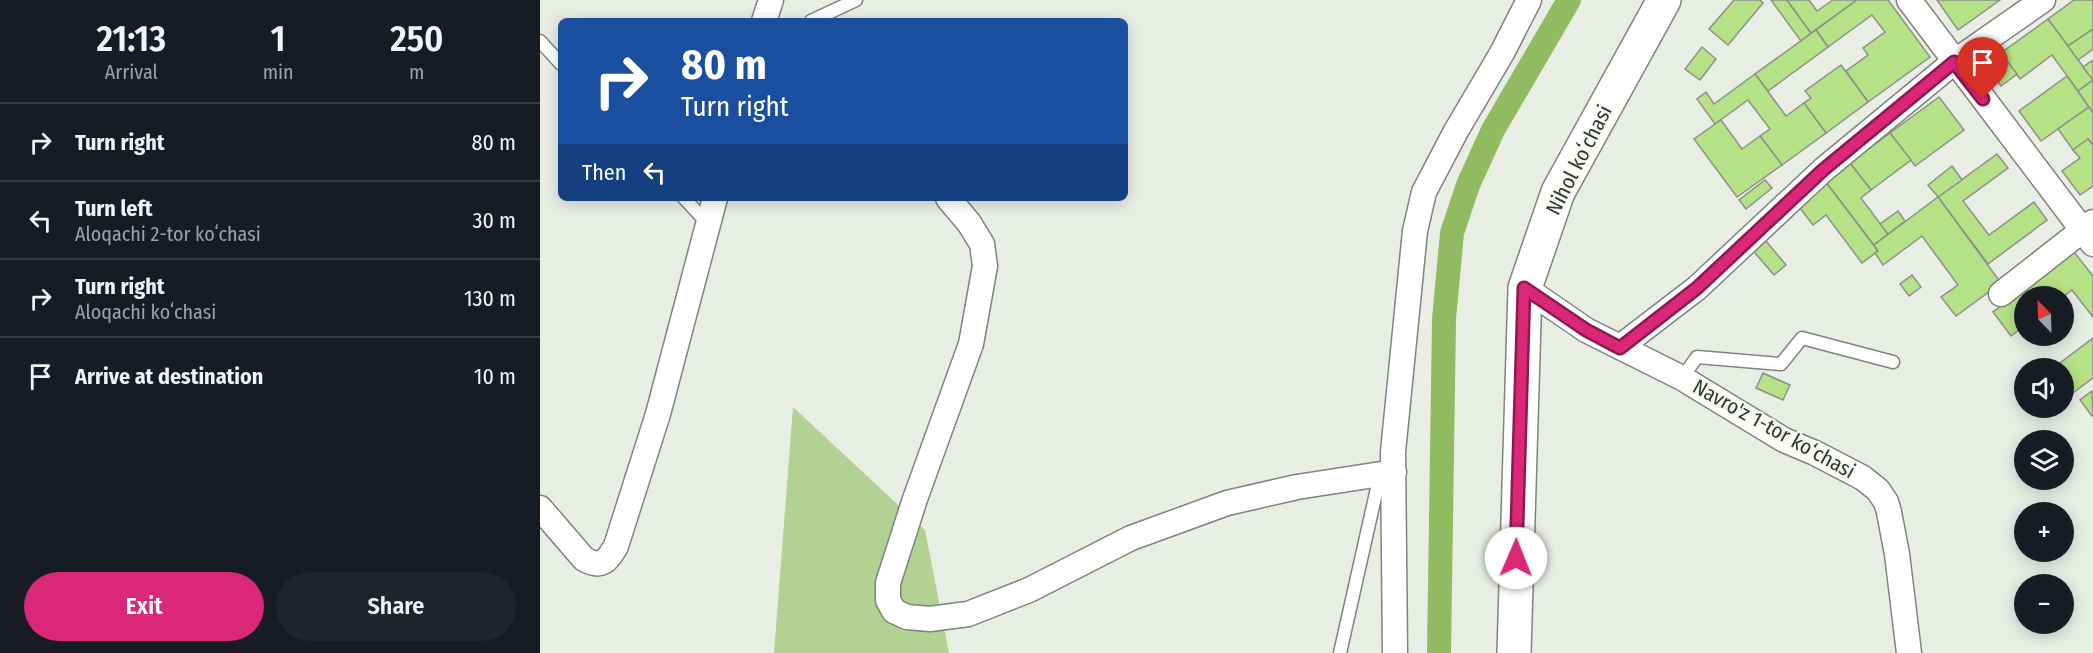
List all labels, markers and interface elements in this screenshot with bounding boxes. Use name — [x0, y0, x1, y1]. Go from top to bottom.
text: 21:13 — [97, 17, 166, 61]
text: 1 — [271, 17, 286, 61]
text: 250 — [390, 17, 443, 61]
pin — [1957, 37, 2008, 99]
text: 80 m — [681, 40, 767, 90]
icon: right — [582, 42, 660, 120]
icon: arrive — [1966, 46, 1999, 79]
text: Arrival — [105, 60, 158, 84]
text: min — [263, 60, 294, 84]
text: m — [409, 60, 424, 84]
text: Turn right — [681, 91, 789, 123]
street label: Nihol koʻchasi — [1540, 101, 1618, 219]
icon: right — [24, 126, 57, 159]
text: Turn right — [75, 129, 164, 156]
text: 80 m — [471, 129, 516, 156]
icon: left — [638, 156, 671, 189]
text: Then — [582, 159, 626, 186]
text: Turn left — [75, 195, 153, 222]
icon: left — [24, 204, 57, 237]
text: 30 m — [473, 207, 516, 234]
text: Aloqachi 2-tor koʻchasi — [75, 222, 261, 246]
text: Turn right — [75, 273, 164, 300]
icon: right — [24, 282, 57, 315]
text: 130 m — [464, 285, 516, 312]
north arrow — [2014, 286, 2074, 346]
map controls — [2014, 286, 2074, 634]
text: Aloqachi koʻchasi — [75, 300, 216, 324]
button: sound — [2014, 358, 2074, 418]
icon: arrive — [24, 360, 57, 393]
text: Arrive at destination — [75, 363, 263, 390]
text: 10 m — [474, 363, 516, 390]
street label: Navro'z 1-tor ko‘chasi — [1688, 374, 1860, 484]
button: layers — [2014, 430, 2074, 490]
button: + — [2014, 502, 2074, 562]
position arrow — [1484, 526, 1548, 590]
button: Exit — [24, 572, 264, 641]
button: Share — [276, 572, 516, 641]
button: − — [2014, 574, 2074, 634]

